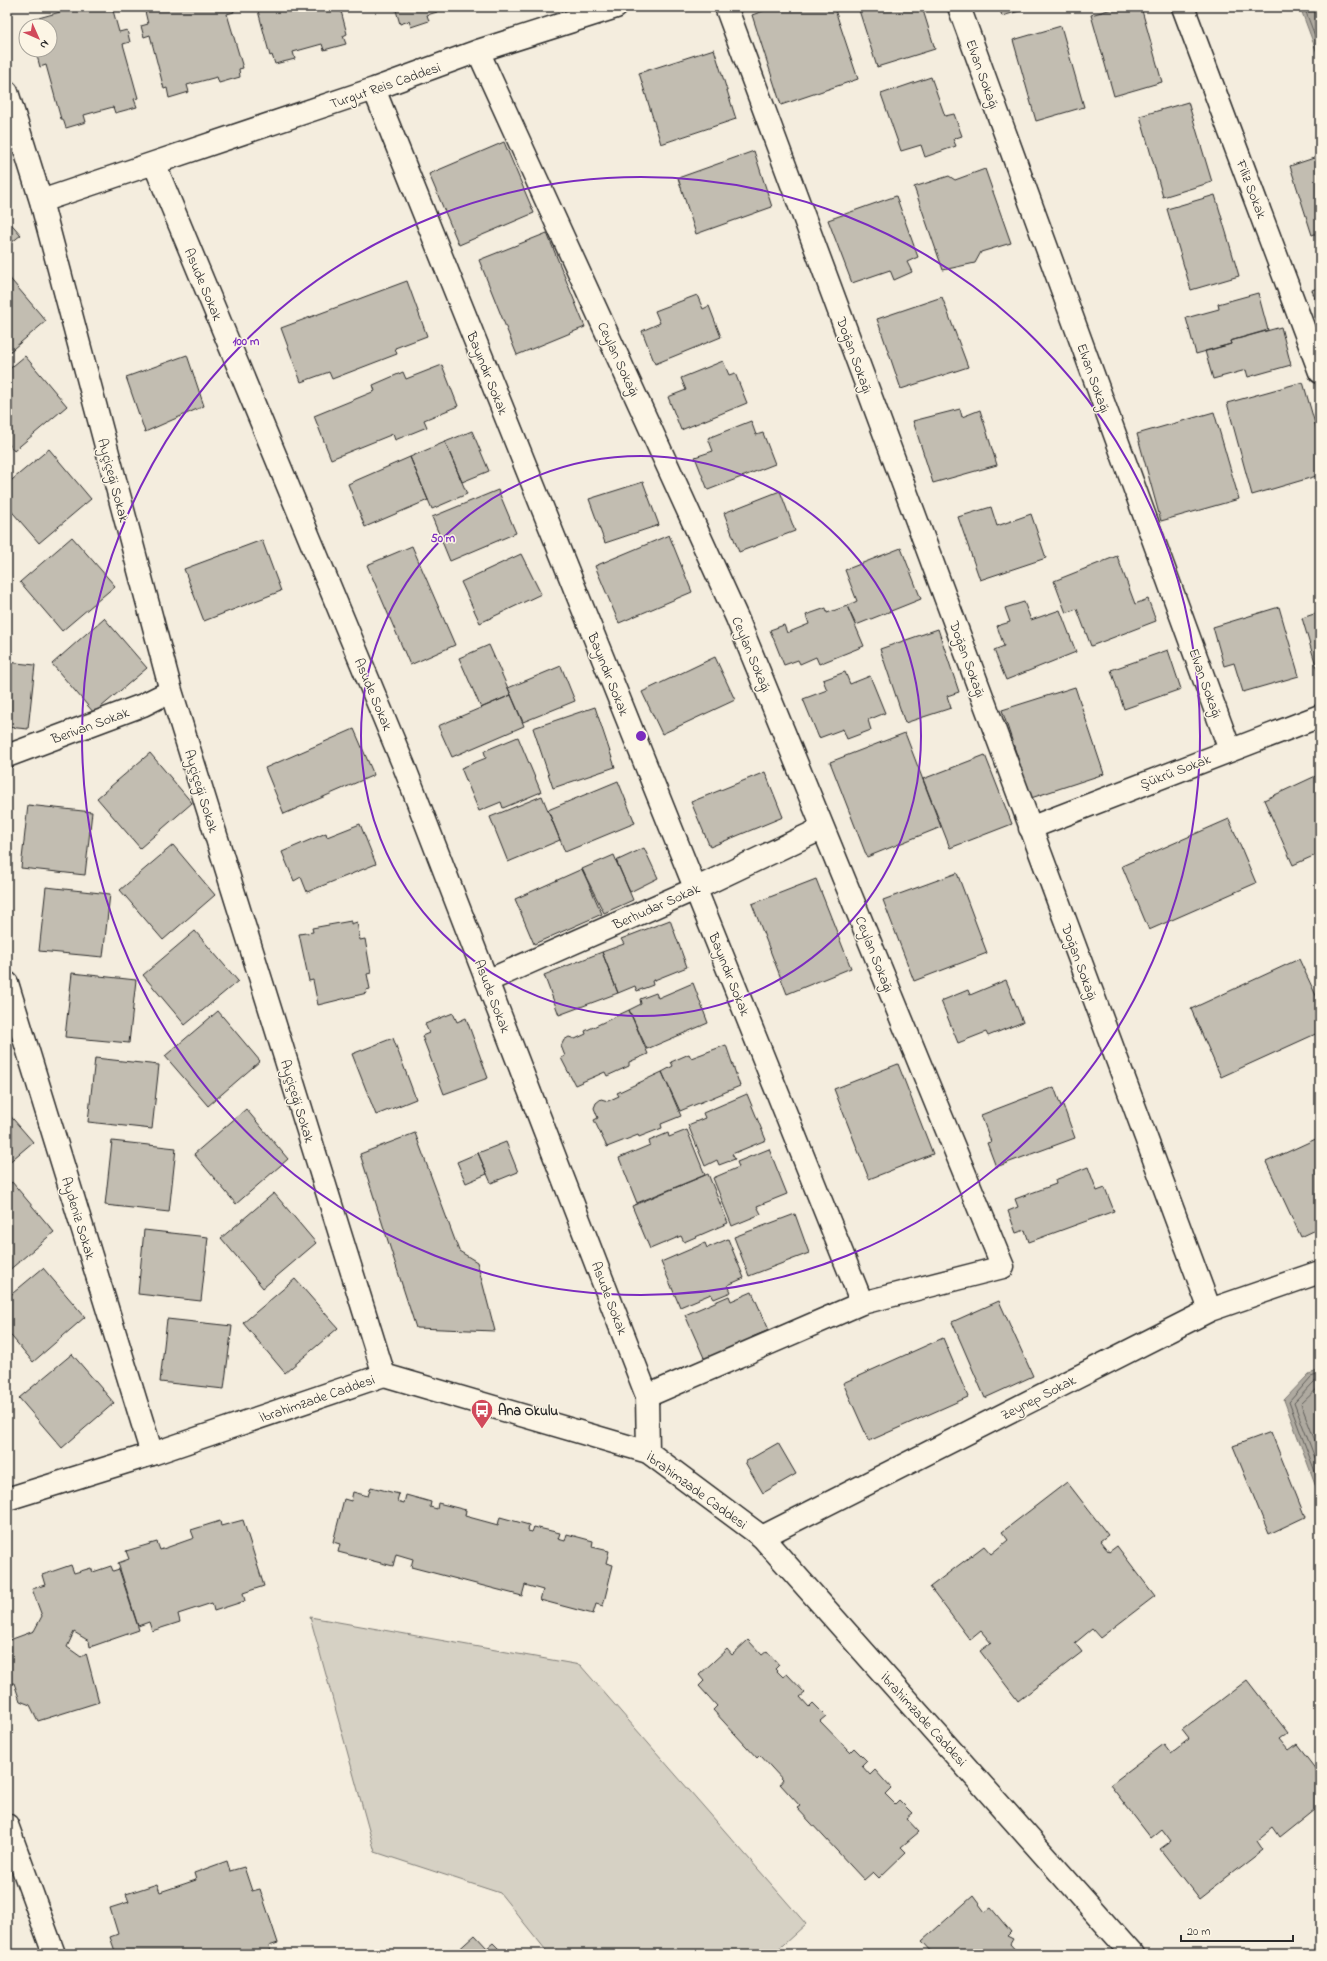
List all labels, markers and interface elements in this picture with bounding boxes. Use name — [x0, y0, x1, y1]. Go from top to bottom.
north arrow — [18, 18, 58, 58]
text: N — [36, 36, 53, 53]
street label: Elvan Sokağı — [958, 37, 1004, 113]
street label: Turgut Reis Caddesi — [327, 58, 444, 116]
street label: Filiz Sokak — [1229, 156, 1272, 223]
street label: Asude Sokak — [178, 245, 228, 325]
street label: Doğan Sokağı — [829, 313, 877, 397]
street label: Ceylan Sokağı — [590, 319, 644, 401]
street label: Bayındır Sokak — [459, 328, 513, 420]
text: 100 m — [233, 333, 260, 351]
street label: Elvan Sokağı — [1069, 341, 1115, 417]
street label: Ayçiçeği Sokak — [90, 436, 134, 526]
text: 50 m — [431, 530, 456, 548]
street label: Ceylan Sokağı — [724, 613, 776, 696]
street label: Doğan Sokağı — [942, 617, 990, 701]
street label: Bayındır Sokak — [580, 629, 634, 721]
street label: Elvan Sokağı — [1181, 646, 1227, 722]
street label: Asude Sokak — [348, 655, 398, 735]
street label: Berivan Sokak — [48, 702, 133, 751]
centre of rings — [634, 729, 648, 743]
street label: Ayçiçeği Sokak — [177, 747, 223, 837]
street label: Şükrü Sokak — [1137, 749, 1215, 796]
street label: Berhudar Sokak — [609, 878, 704, 936]
street label: Ceylan Sokağı — [848, 913, 898, 996]
street label: Doğan Sokağı — [1054, 920, 1102, 1004]
street label: Bayındır Sokak — [701, 929, 755, 1021]
street label: Asude Sokak — [468, 957, 516, 1037]
street label: Ayçiçeği Sokak — [273, 1057, 319, 1147]
street label: Aydeniz Sokak — [54, 1175, 100, 1263]
street label: Asude Sokak — [585, 1259, 633, 1339]
street label: İbrahimzade Caddesi — [257, 1370, 378, 1429]
street label: Zeynep Sokak — [997, 1370, 1081, 1427]
bus stop icon: Ana Okulu — [469, 1397, 495, 1430]
place label: Ana Okulu — [498, 1401, 558, 1422]
street label: İbrahimzade Caddesi — [641, 1447, 751, 1535]
street label: İbrahimzade Caddesi — [875, 1668, 971, 1772]
scale bar — [1181, 1917, 1293, 1943]
text: 20 m — [1187, 1923, 1210, 1941]

